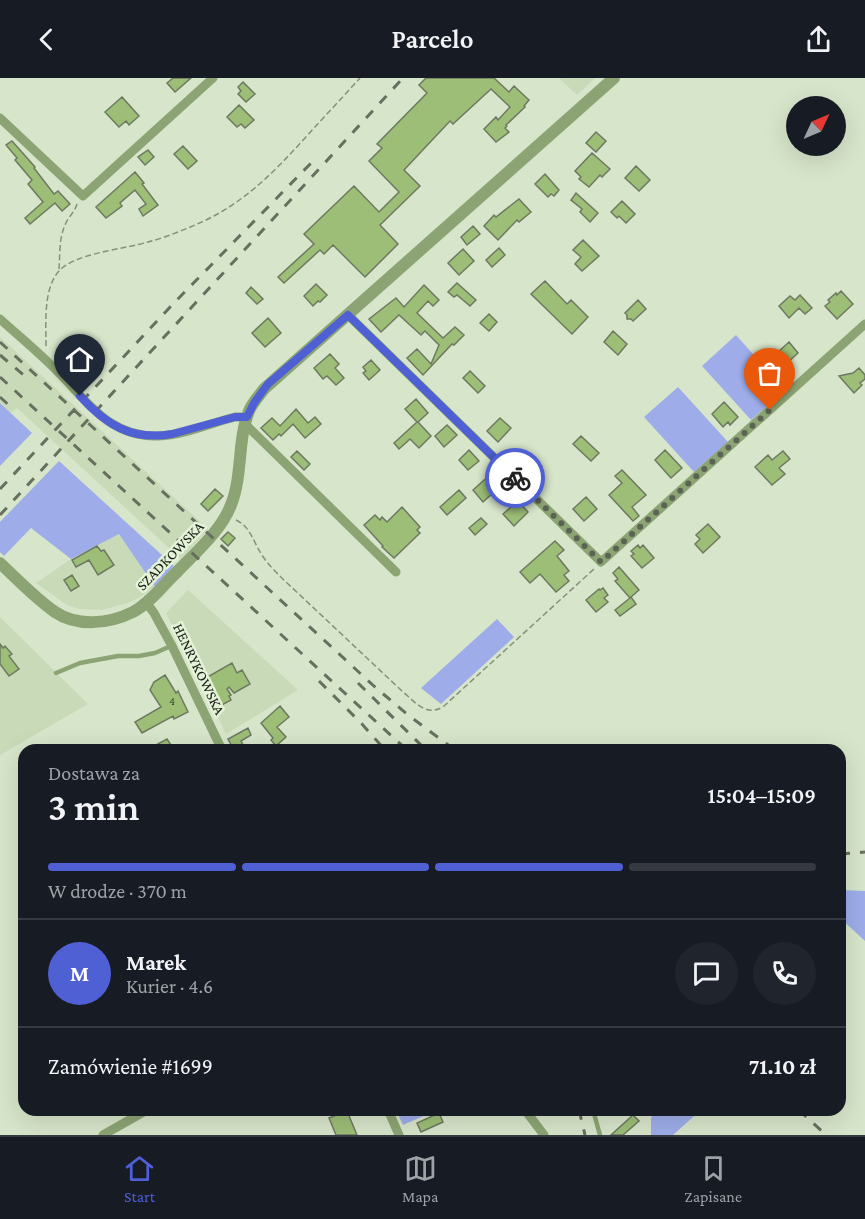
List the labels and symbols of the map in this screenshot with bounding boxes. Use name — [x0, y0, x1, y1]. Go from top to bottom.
north arrow — [786, 96, 846, 156]
pin — [54, 334, 105, 396]
pin — [744, 348, 795, 410]
courier — [485, 448, 545, 508]
street label: SZADKOWSKA — [133, 518, 207, 594]
street label: HENRYKOWSKA — [170, 621, 228, 718]
house number: 4 — [169, 694, 175, 708]

